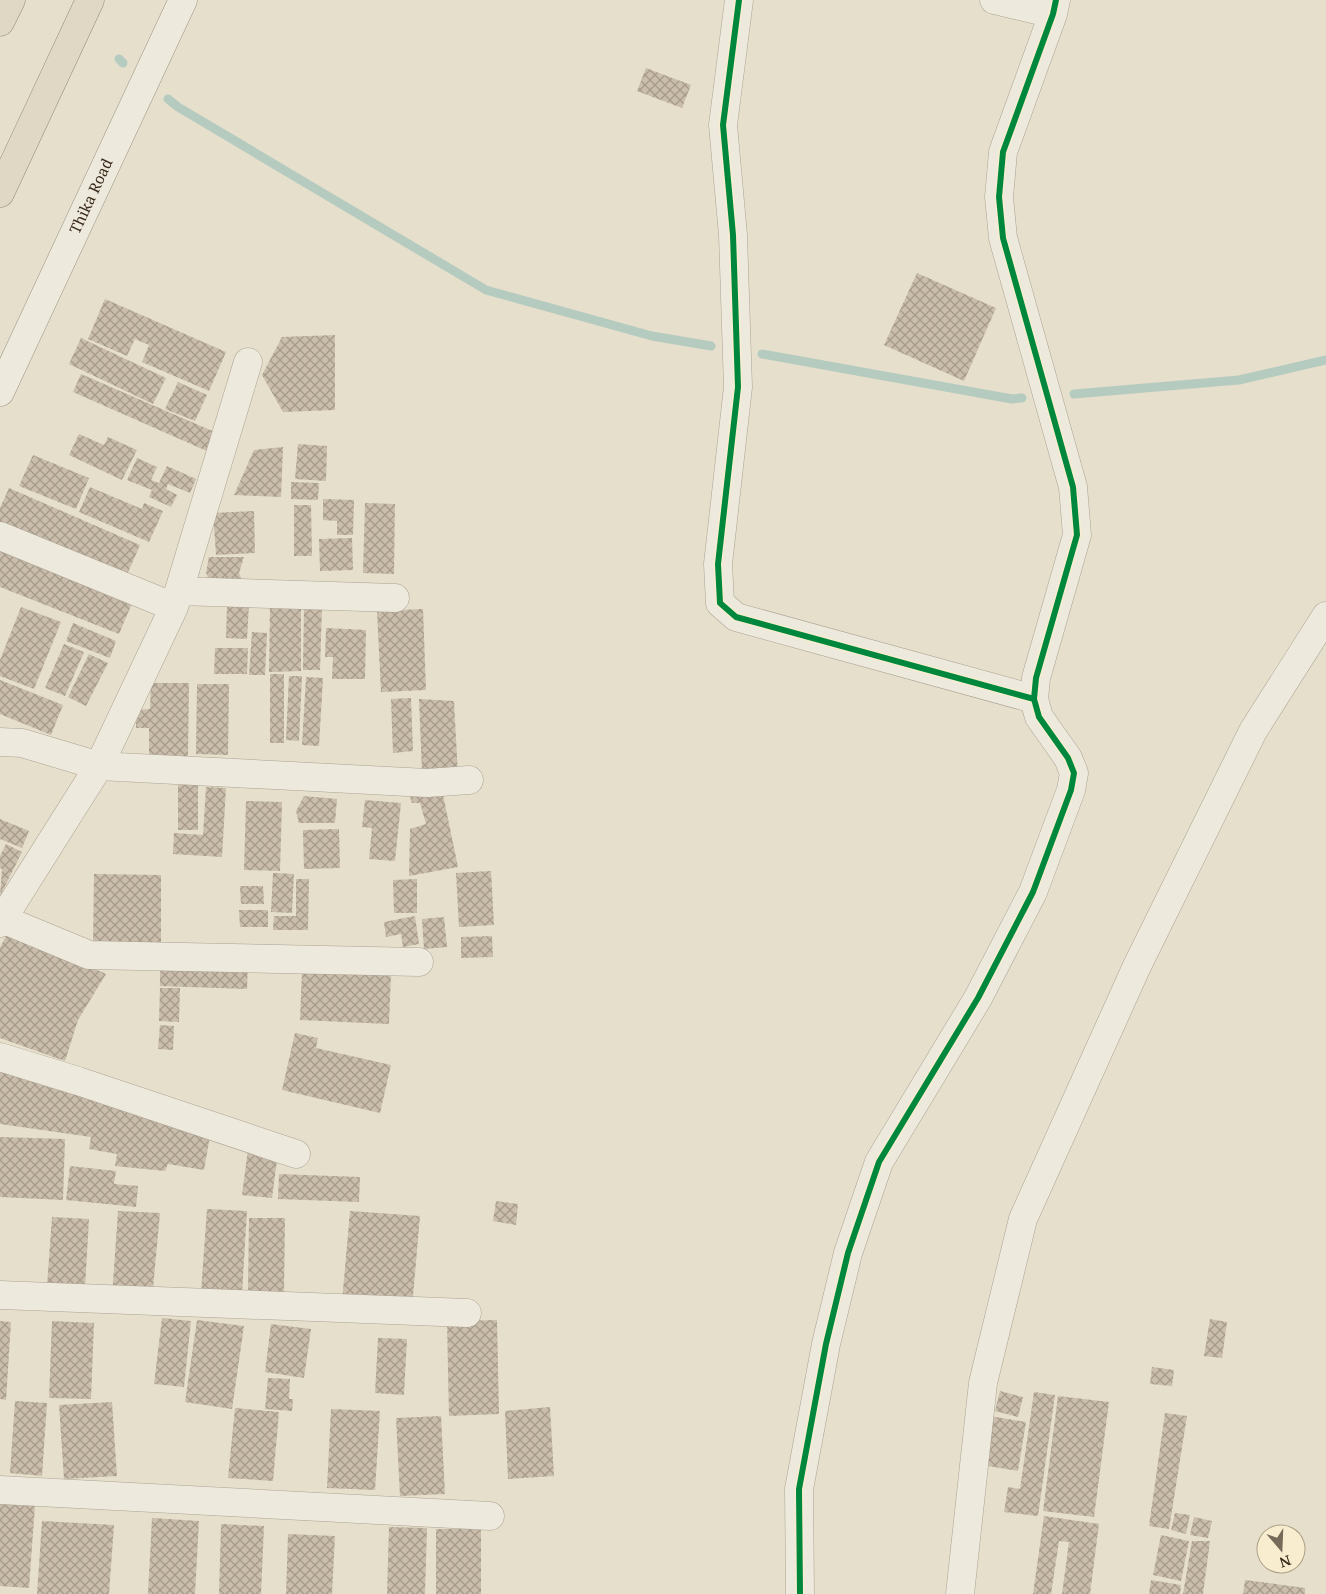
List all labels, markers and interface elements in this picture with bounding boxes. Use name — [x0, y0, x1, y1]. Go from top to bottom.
street label: Thika Road — [64, 155, 117, 237]
north arrow — [1256, 1524, 1306, 1574]
text: N — [1277, 1551, 1294, 1573]

